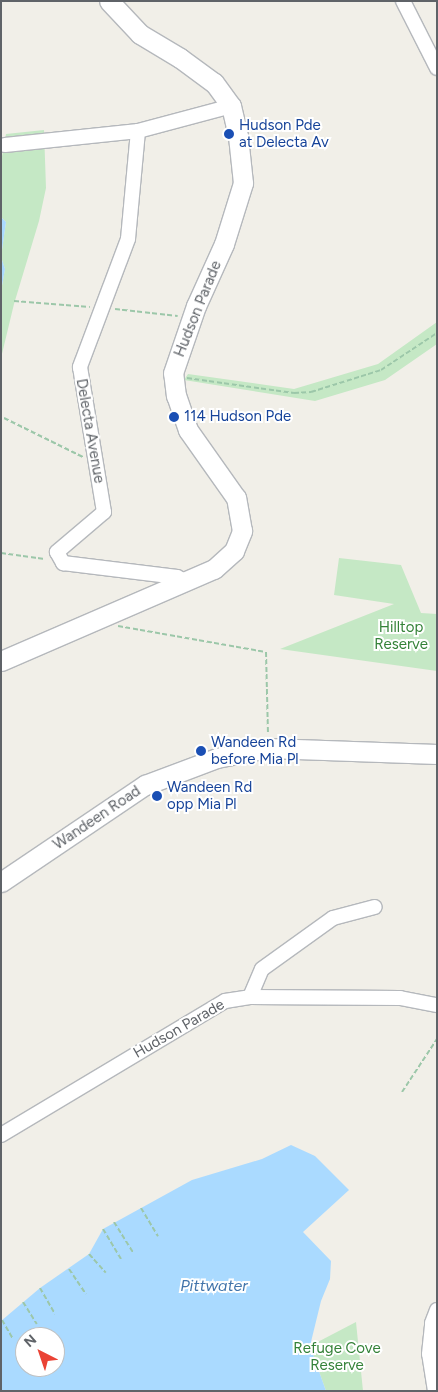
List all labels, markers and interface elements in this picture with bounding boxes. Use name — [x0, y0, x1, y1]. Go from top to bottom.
place label: Hudson Pde at Delecta Av — [239, 116, 329, 151]
marker: Hudson Pde at Delecta Av — [223, 128, 235, 140]
street label: Hudson Parade — [171, 258, 225, 360]
street label: Delecta Avenue — [72, 377, 108, 485]
place label: 114 Hudson Pde — [184, 408, 291, 426]
marker: 114 Hudson Pde — [168, 411, 180, 423]
park label: Hilltop Reserve — [374, 618, 428, 653]
place label: Wandeen Rd before Mia Pl — [211, 733, 299, 768]
marker: Wandeen Rd before Mia Pl — [195, 745, 207, 757]
place label: Wandeen Rd opp Mia Pl — [167, 778, 252, 813]
street label: Wandeen Road — [50, 782, 144, 854]
marker: Wandeen Rd opp Mia Pl — [151, 790, 163, 802]
street label: Hudson Parade — [130, 996, 228, 1062]
water label: Pittwater — [180, 1276, 248, 1296]
north arrow — [15, 1327, 65, 1377]
text: N — [21, 1331, 40, 1351]
park label: Refuge Cove Reserve — [293, 1339, 381, 1374]

